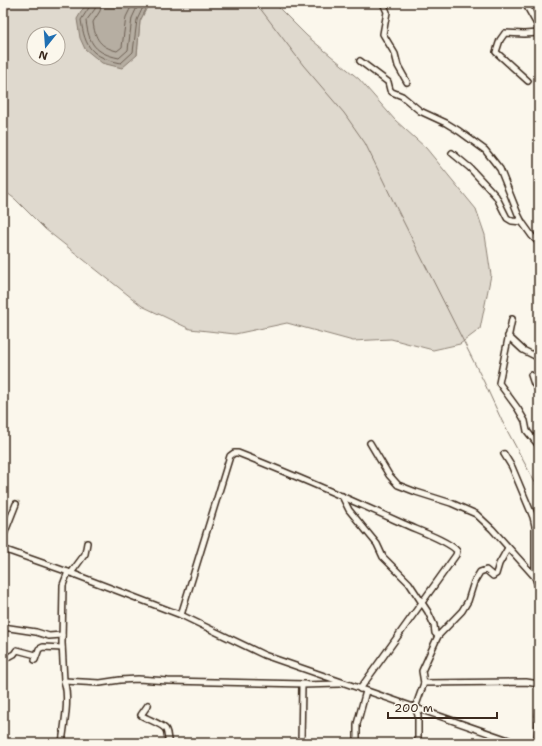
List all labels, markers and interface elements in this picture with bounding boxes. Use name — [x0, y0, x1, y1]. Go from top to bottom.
north arrow — [26, 26, 66, 66]
text: N — [37, 47, 50, 64]
scale bar — [388, 694, 497, 720]
text: 200 m — [394, 700, 433, 716]

